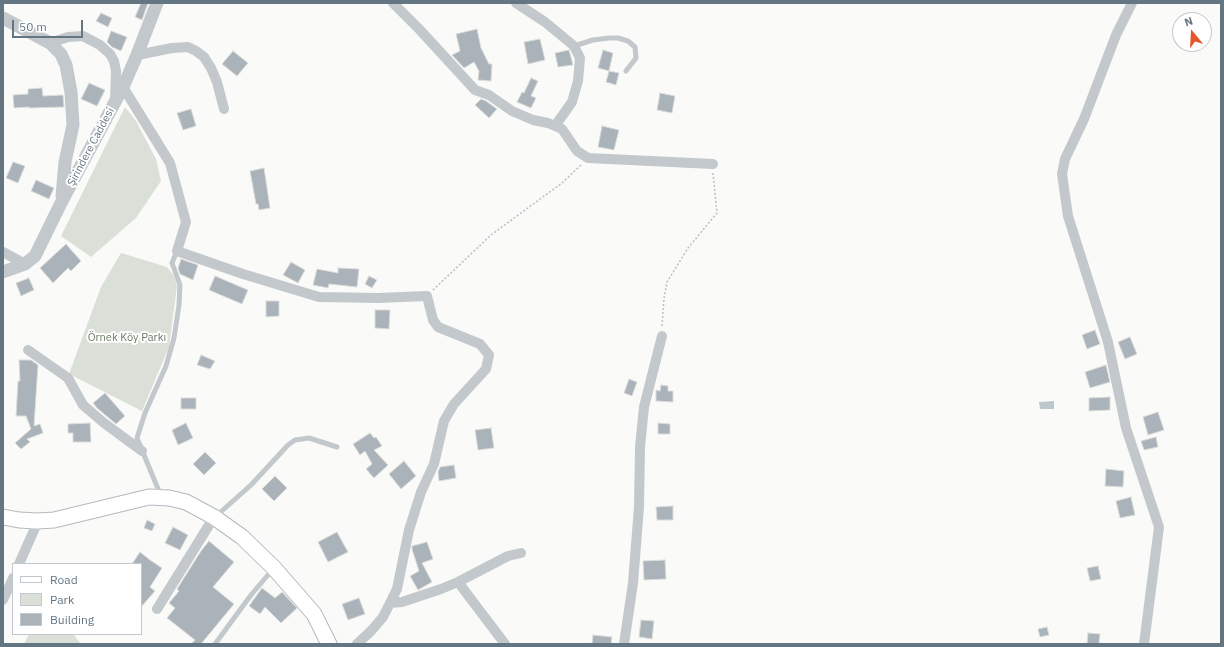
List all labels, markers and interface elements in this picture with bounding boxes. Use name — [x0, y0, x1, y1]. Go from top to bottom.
scale bar — [14, 12, 85, 38]
north arrow — [1172, 12, 1212, 52]
text: N — [1183, 14, 1195, 29]
text: 50 m — [19, 19, 47, 34]
street label: Şirindere Caddesi — [65, 106, 117, 188]
park label: Örnek Köy Parkı — [88, 331, 166, 345]
legend — [12, 563, 142, 635]
text: Road — [50, 572, 78, 587]
text: Park — [50, 592, 74, 607]
text: Building — [50, 612, 94, 627]

